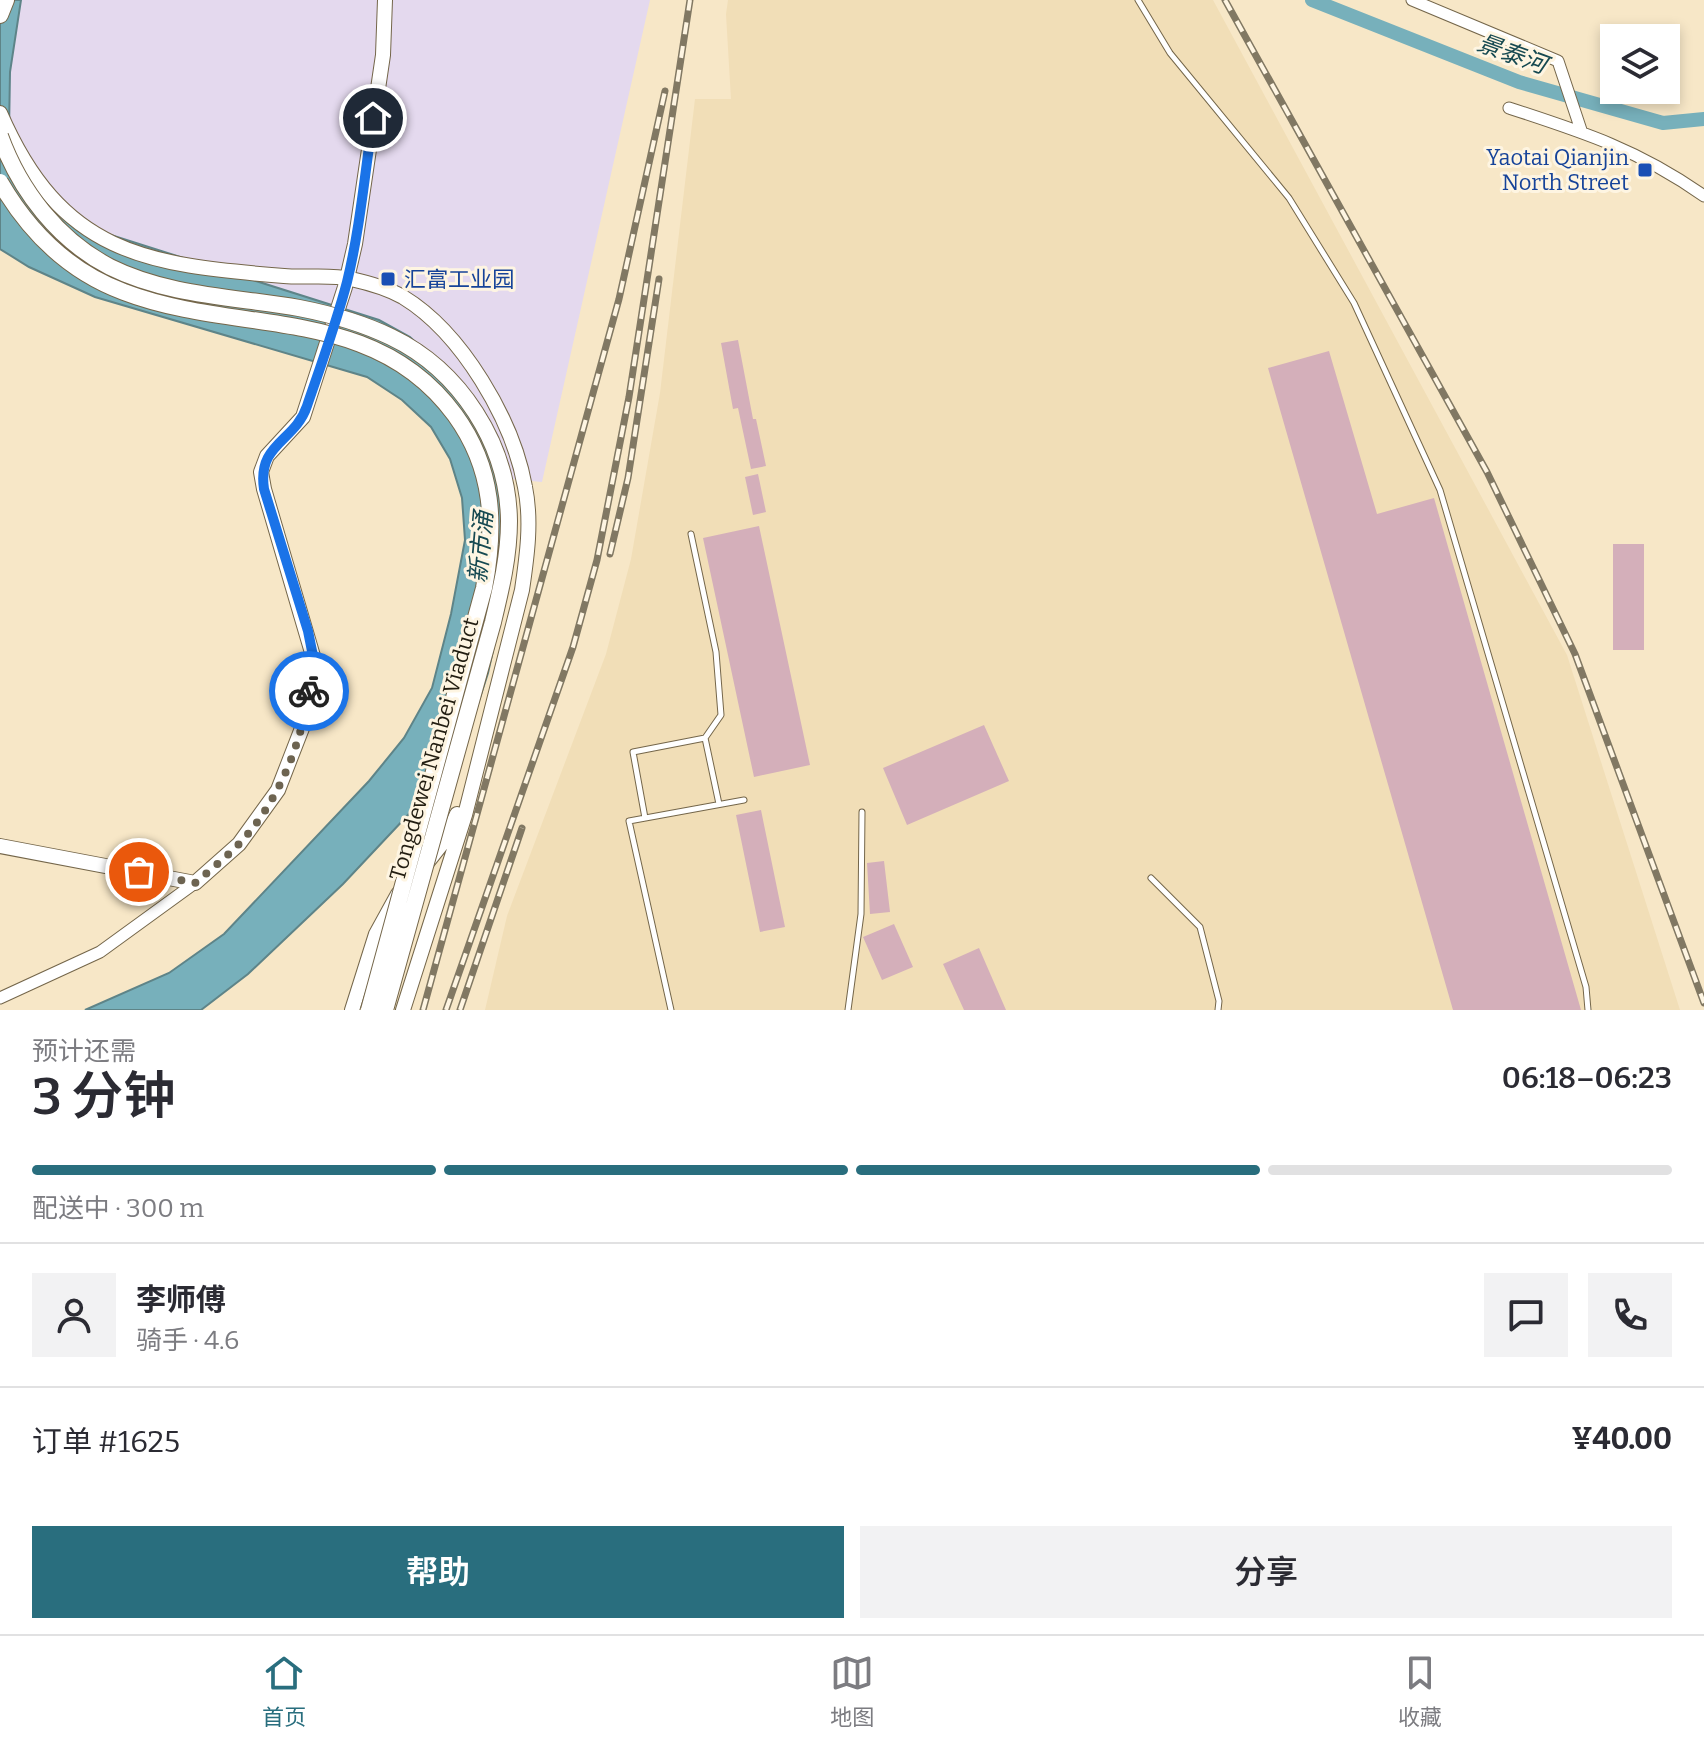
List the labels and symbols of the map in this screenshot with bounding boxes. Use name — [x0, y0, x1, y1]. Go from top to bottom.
water label: 景泰河 — [1473, 29, 1554, 81]
pin — [339, 84, 407, 152]
place label: Yaotai Qianjin North Street — [1486, 144, 1629, 196]
marker: Yaotai Qianjin North Street — [1636, 161, 1654, 179]
place label: 汇富工业园 — [404, 266, 514, 293]
marker: 汇富工业园 — [379, 270, 397, 288]
water label: 新市涌 — [464, 507, 498, 584]
street label: Tongdewei Nanbei Viaduct — [384, 614, 484, 884]
courier — [269, 651, 349, 731]
pin — [105, 838, 173, 906]

